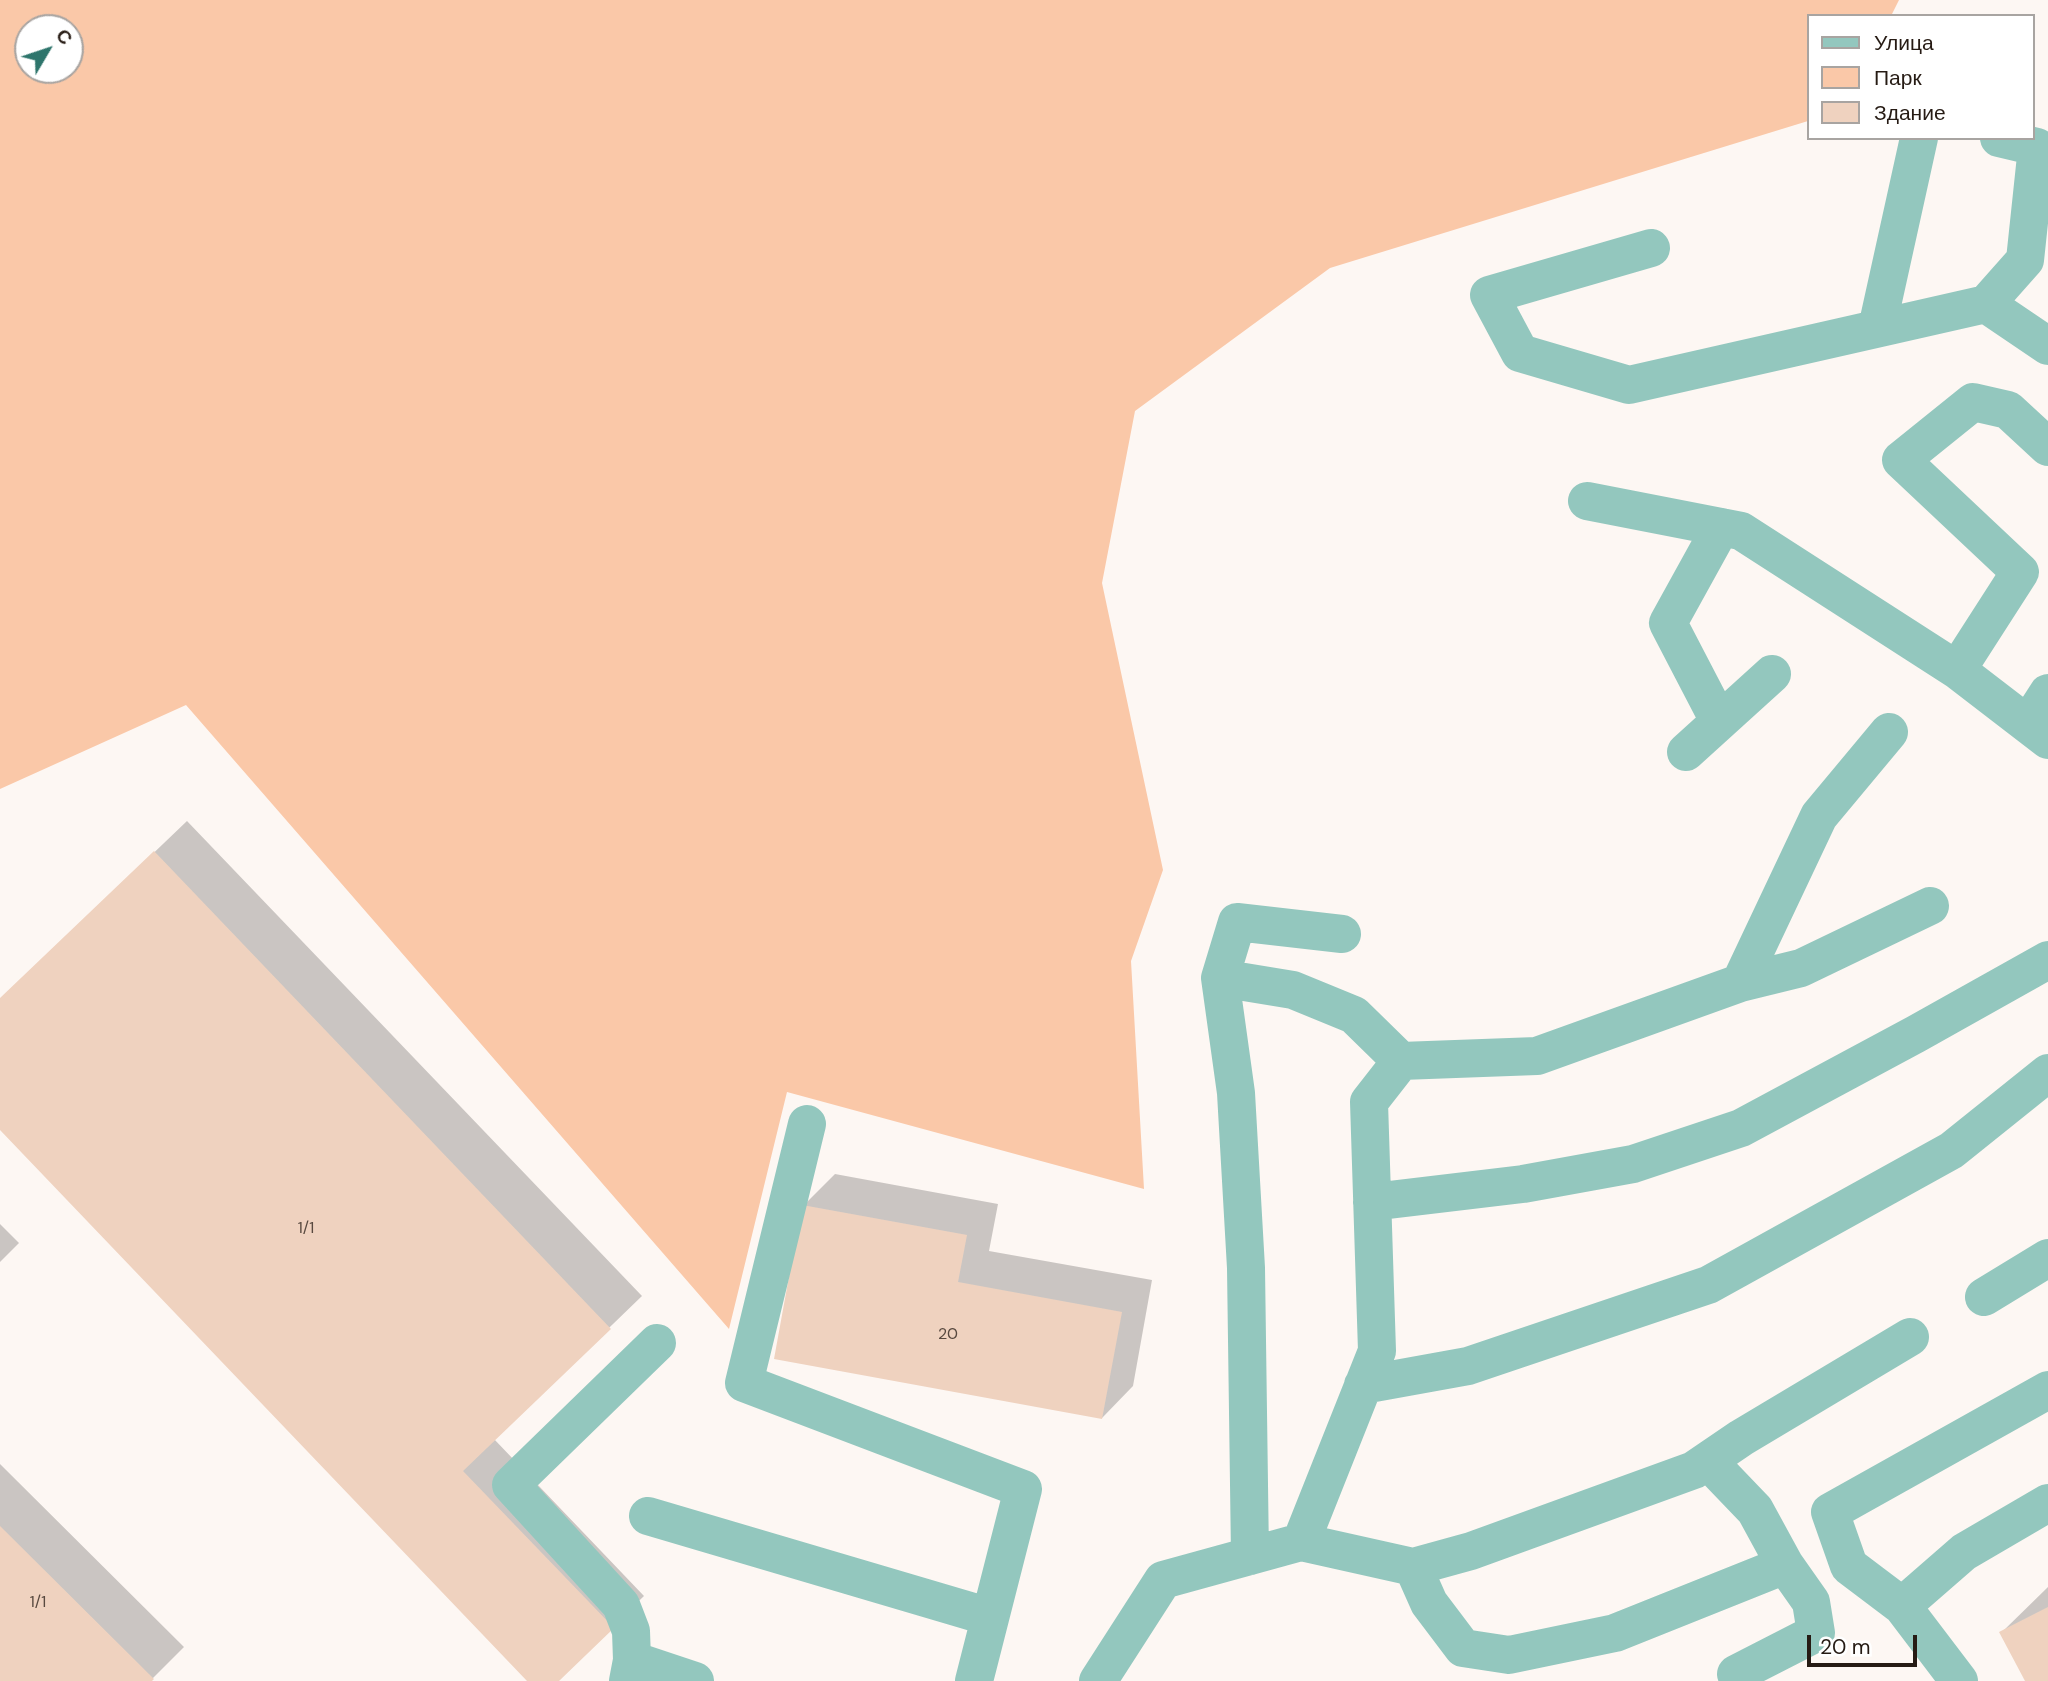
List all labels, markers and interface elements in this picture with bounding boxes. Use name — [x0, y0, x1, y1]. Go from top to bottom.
north arrow — [14, 14, 84, 84]
legend — [1806, 14, 2034, 140]
text: С — [50, 24, 78, 50]
text: Улица — [1874, 29, 1934, 57]
text: Парк — [1874, 64, 1922, 92]
text: Здание — [1874, 99, 1946, 127]
house number: 1/1 — [298, 1219, 314, 1239]
house number: 20 — [938, 1325, 958, 1345]
house number: 1/1 — [30, 1593, 46, 1613]
scale bar — [1810, 1622, 1920, 1666]
text: 20 m — [1820, 1633, 1871, 1661]

